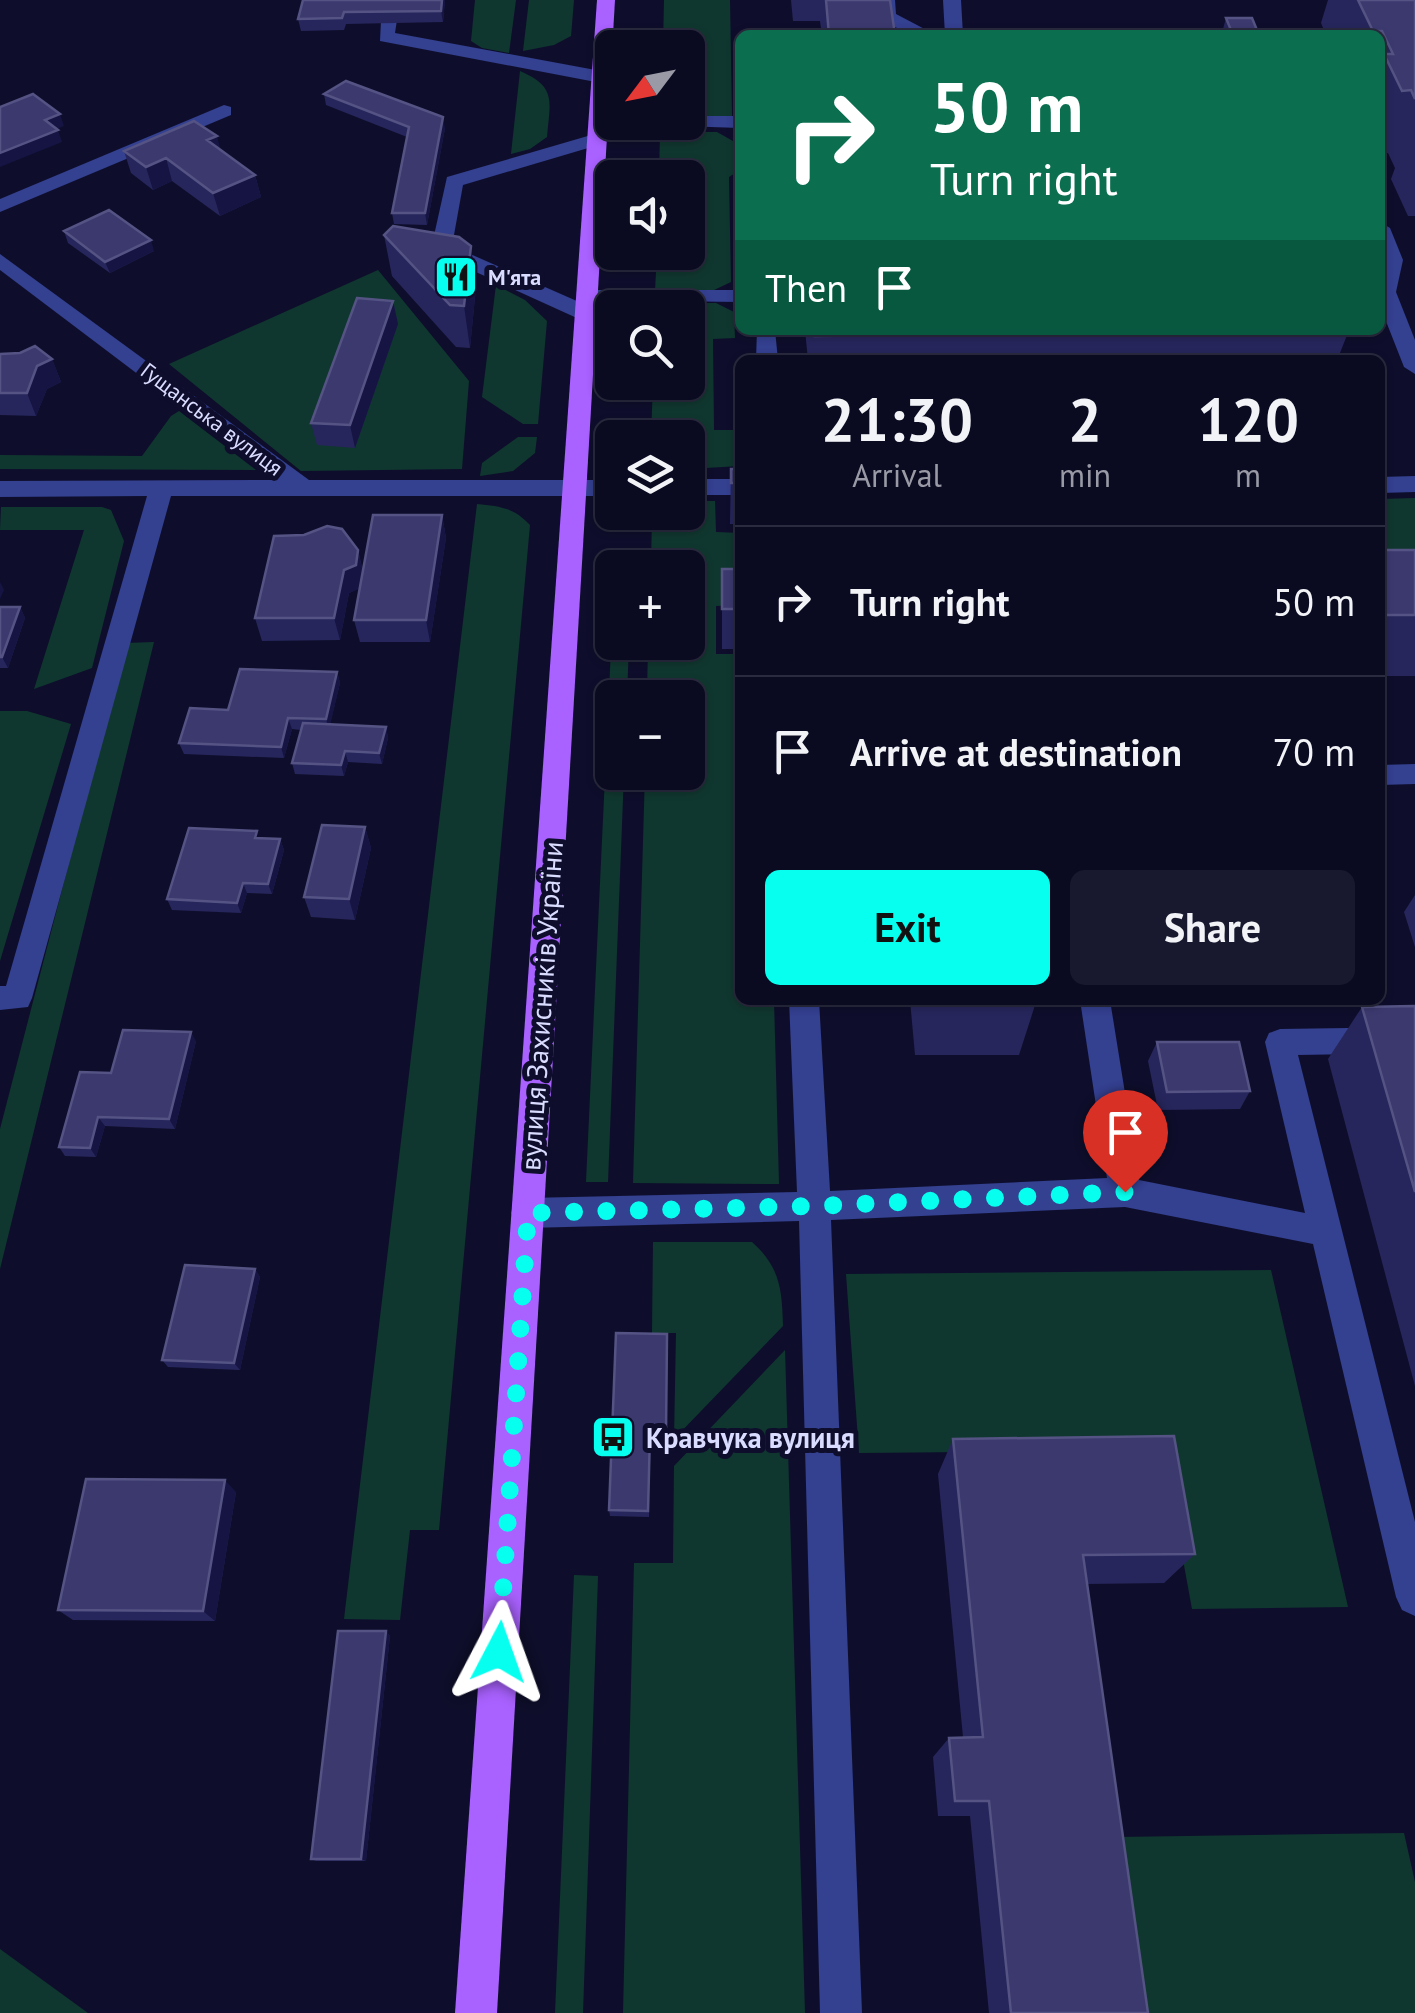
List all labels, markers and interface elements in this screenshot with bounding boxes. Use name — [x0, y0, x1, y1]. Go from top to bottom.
north arrow — [595, 30, 705, 140]
map controls — [595, 30, 705, 790]
text: 50 m — [930, 61, 1083, 151]
icon: right — [765, 70, 895, 200]
text: Turn right — [930, 149, 1118, 207]
button: sound — [595, 160, 705, 270]
restaurant icon: М'ята — [433, 254, 479, 300]
icon: arrive — [867, 260, 922, 315]
place label: М'ята — [488, 263, 541, 291]
text: Then — [765, 263, 847, 312]
button: search — [595, 290, 705, 400]
street label: Гущанська вулиця — [135, 356, 289, 482]
text: 21:30 — [821, 380, 973, 458]
text: 2 — [1068, 380, 1102, 458]
text: 120 — [1197, 380, 1299, 458]
button: layers — [595, 420, 705, 530]
text: Arrival — [852, 454, 942, 496]
text: min — [1059, 454, 1111, 496]
text: m — [1235, 454, 1261, 496]
button: + — [595, 550, 705, 660]
icon: right — [765, 574, 820, 629]
text: Turn right — [850, 577, 1010, 626]
text: 50 m — [1273, 577, 1355, 626]
button: − — [595, 680, 705, 790]
icon: arrive — [765, 724, 820, 779]
text: Arrive at destination — [850, 727, 1182, 776]
text: 70 m — [1273, 727, 1355, 776]
street label: вулиця Захисників України — [511, 840, 571, 1172]
button: Exit — [765, 870, 1050, 985]
button: Share — [1070, 870, 1355, 985]
pin — [1083, 1090, 1168, 1193]
icon: arrive — [1098, 1105, 1153, 1160]
bus stop icon: Кравчука вулиця — [590, 1414, 636, 1460]
place label: Кравчука вулиця — [646, 1419, 855, 1456]
position arrow — [447, 1600, 551, 1704]

